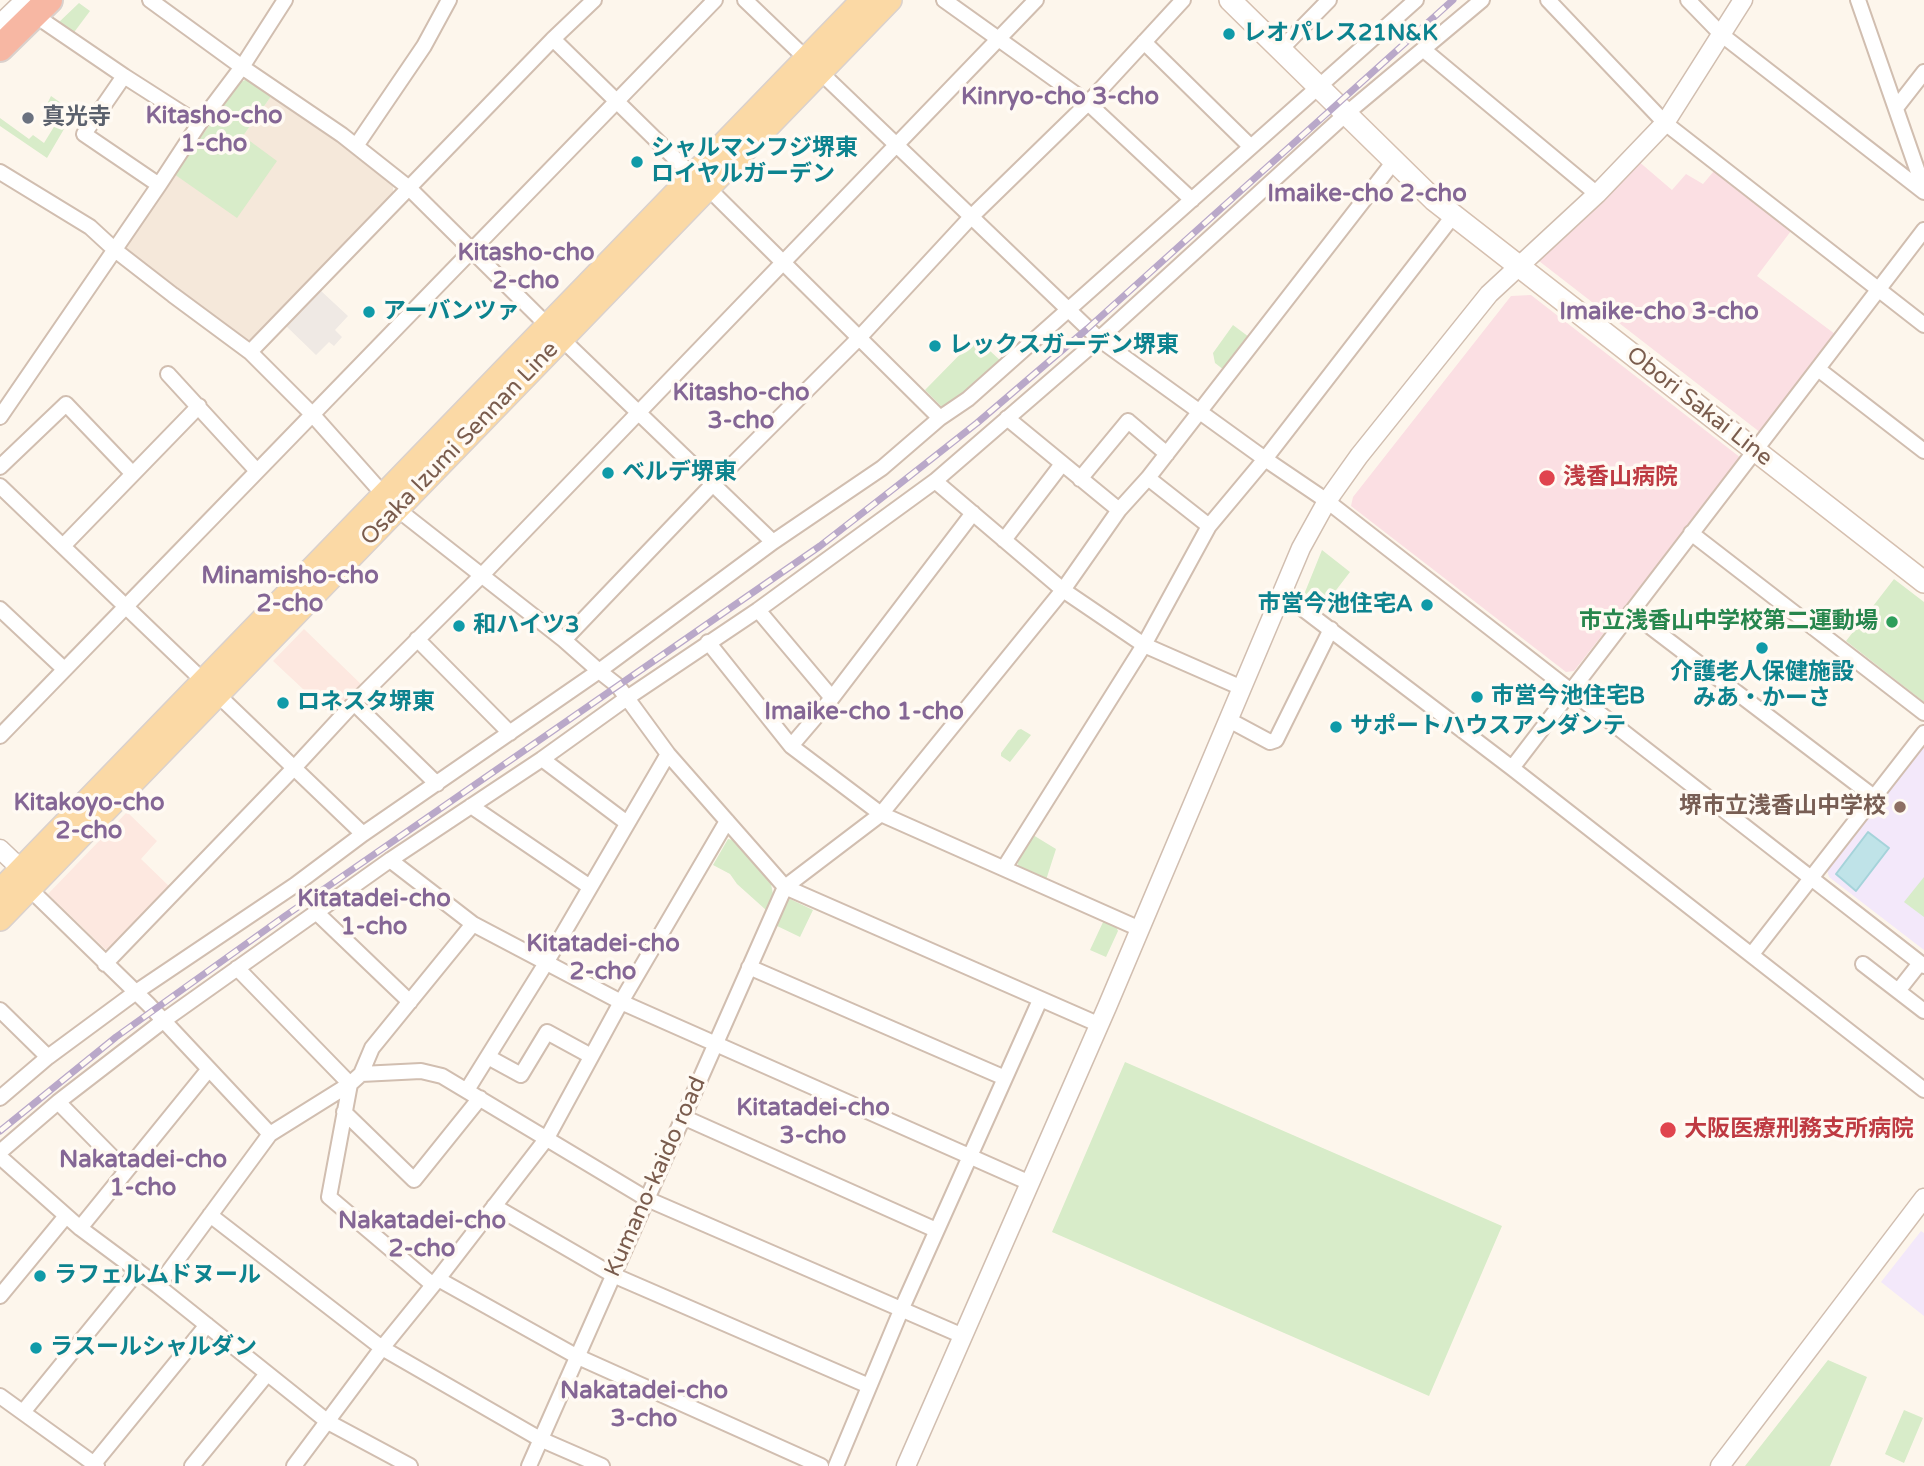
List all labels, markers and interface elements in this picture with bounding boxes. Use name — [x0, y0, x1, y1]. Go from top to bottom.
place label: レオパレス21N&K — [1243, 20, 1438, 48]
marker: レオパレス21N&K — [1221, 26, 1237, 42]
district label: Kinryo-cho 3-cho — [961, 84, 1159, 112]
district label: Kitasho-cho 1-cho — [145, 103, 283, 159]
place label: 真光寺 — [42, 104, 111, 132]
marker: 真光寺 — [20, 110, 36, 126]
place label: シャルマンフジ堺東 ロイヤルガーデン — [651, 135, 858, 189]
marker: シャルマンフジ堺東 ロイヤルガーデン — [629, 154, 645, 170]
district label: Imaike-cho 2-cho — [1267, 181, 1467, 209]
district label: Kitasho-cho 2-cho — [457, 240, 595, 296]
place label: アーバンツァ — [383, 298, 520, 326]
district label: Imaike-cho 3-cho — [1559, 299, 1759, 327]
marker: アーバンツァ — [361, 304, 377, 320]
place label: レックスガーデン堺東 — [949, 332, 1179, 360]
street label: Osaka Izumi Sennan Line — [355, 336, 565, 552]
marker: レックスガーデン堺東 — [927, 338, 943, 354]
street label: Obori Sakai Line — [1621, 341, 1777, 473]
district label: Kitasho-cho 3-cho — [672, 380, 810, 436]
place label: ベルデ堺東 — [622, 459, 737, 487]
place label: 浅香山病院 — [1563, 464, 1678, 492]
marker: ベルデ堺東 — [600, 465, 616, 481]
marker: 浅香山病院 — [1537, 468, 1557, 488]
district label: Minamisho-cho 2-cho — [201, 563, 379, 619]
place label: 市営今池住宅A — [1258, 591, 1413, 619]
marker: 市営今池住宅A — [1419, 597, 1435, 613]
place label: 市立浅香山中学校第二運動場 — [1579, 608, 1878, 636]
place label: 和ハイツ3 — [473, 612, 579, 640]
marker: 市立浅香山中学校第二運動場 — [1884, 614, 1900, 630]
marker: 和ハイツ3 — [451, 618, 467, 634]
marker: 介護老人保健施設 みあ・かーさ — [1754, 640, 1770, 656]
place label: 介護老人保健施設 みあ・かーさ — [1670, 659, 1854, 713]
place label: 市営今池住宅B — [1491, 683, 1645, 711]
place label: ロネスタ堺東 — [297, 689, 435, 717]
marker: 市営今池住宅B — [1469, 689, 1485, 705]
marker: ロネスタ堺東 — [275, 695, 291, 711]
district label: Imaike-cho 1-cho — [764, 699, 964, 727]
place label: サポートハウスアンダンテ — [1350, 713, 1626, 741]
marker: サポートハウスアンダンテ — [1328, 719, 1344, 735]
district label: Kitakoyo-cho 2-cho — [13, 790, 165, 846]
place label: 堺市立浅香山中学校 — [1679, 793, 1886, 821]
marker: 堺市立浅香山中学校 — [1892, 799, 1908, 815]
district label: Kitatadei-cho 1-cho — [297, 886, 451, 942]
district label: Kitatadei-cho 2-cho — [526, 931, 680, 987]
street label: Kumano-kaido road — [599, 1073, 713, 1281]
district label: Kitatadei-cho 3-cho — [736, 1095, 890, 1151]
place label: 大阪医療刑務支所病院 — [1684, 1116, 1914, 1144]
marker: 大阪医療刑務支所病院 — [1658, 1120, 1678, 1140]
district label: Nakatadei-cho 1-cho — [59, 1147, 227, 1203]
district label: Nakatadei-cho 2-cho — [338, 1208, 506, 1264]
place label: ラフェルムドヌール — [54, 1262, 261, 1290]
marker: ラフェルムドヌール — [32, 1268, 48, 1284]
place label: ラスールシャルダン — [50, 1334, 257, 1362]
marker: ラスールシャルダン — [28, 1340, 44, 1356]
district label: Nakatadei-cho 3-cho — [560, 1378, 728, 1434]

